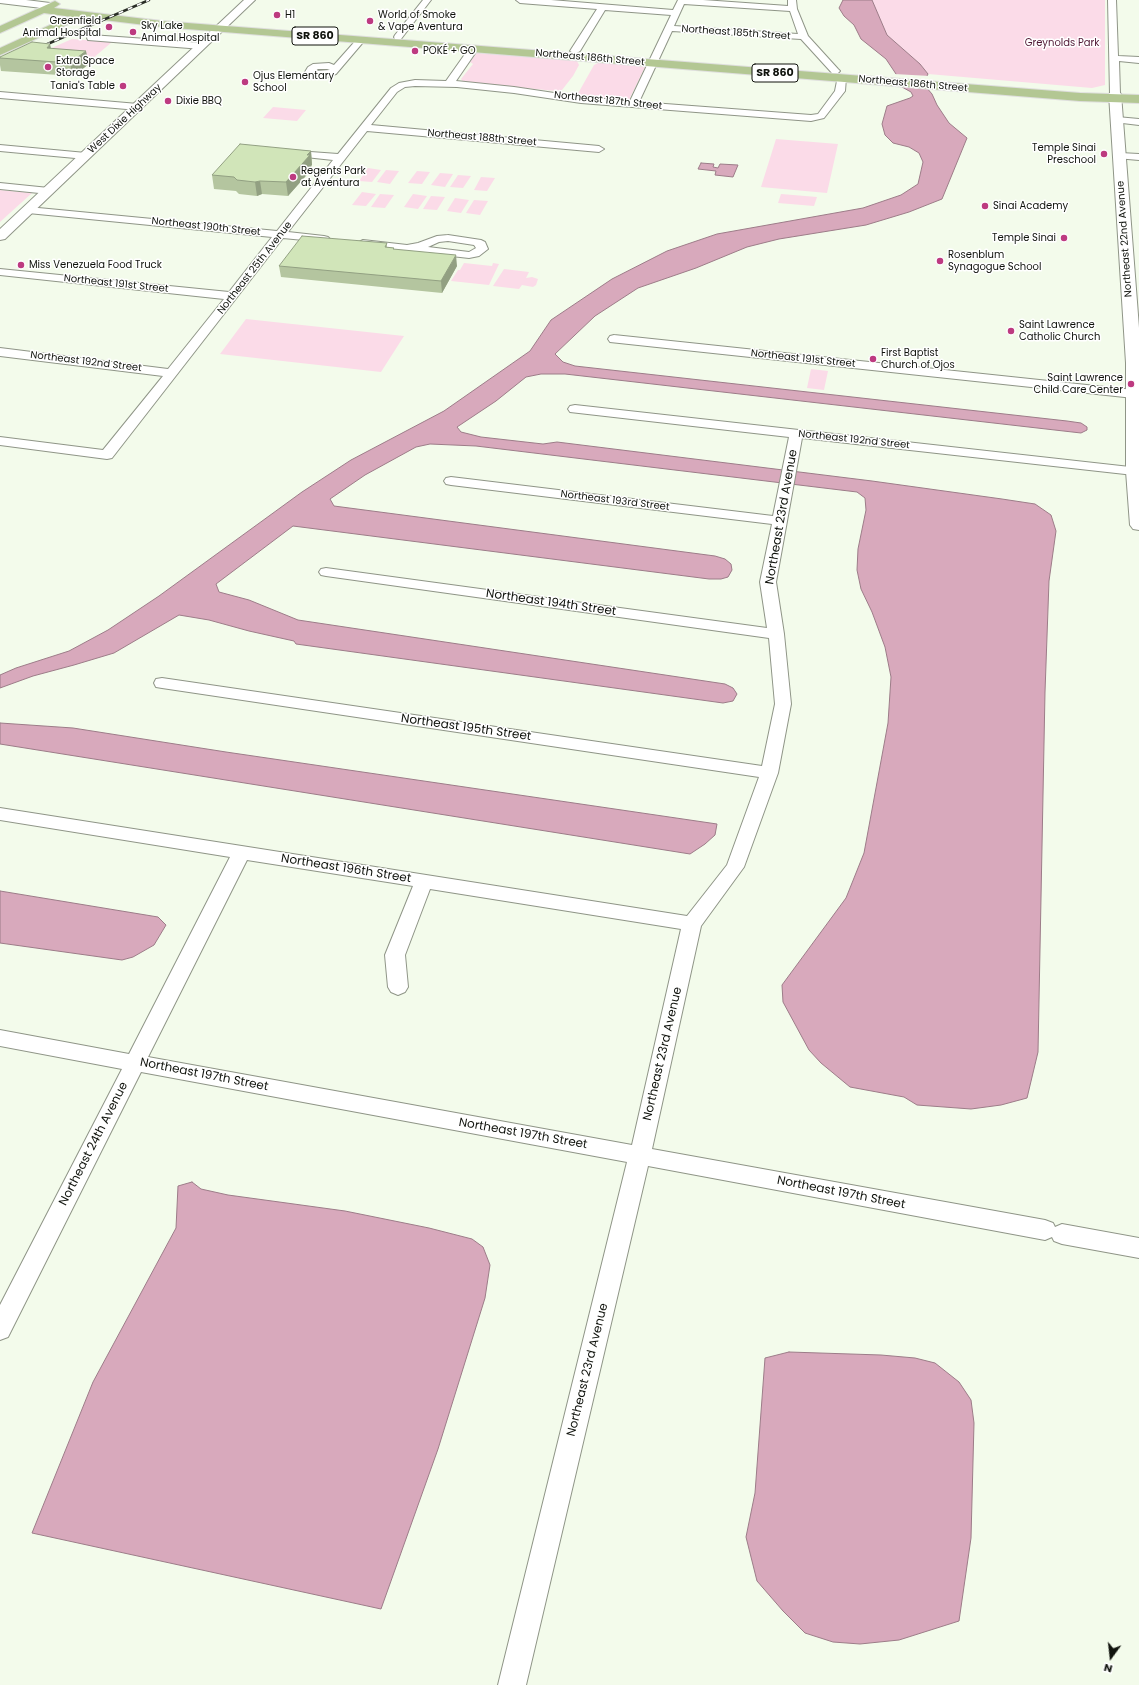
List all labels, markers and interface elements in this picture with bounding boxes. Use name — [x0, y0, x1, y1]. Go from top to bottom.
place label: H1 — [285, 9, 295, 21]
place label: World of Smoke & Vape Aventura — [378, 9, 463, 32]
marker: H1 — [272, 10, 282, 20]
place label: Greenfield Animal Hospital — [23, 15, 101, 38]
marker: World of Smoke & Vape Aventura — [365, 16, 375, 26]
place label: Sky Lake Animal Hospital — [141, 20, 219, 44]
marker: Greenfield Animal Hospital — [104, 22, 114, 32]
street label: Northeast 185th Street — [681, 23, 791, 43]
marker: Sky Lake Animal Hospital — [128, 27, 138, 37]
road number: SR 860 — [292, 27, 338, 45]
park label: Greynolds Park — [1025, 37, 1099, 49]
place label: POKÉ + GO — [423, 45, 476, 57]
marker: POKÉ + GO — [410, 46, 420, 56]
street label: Northeast 186th Street — [535, 47, 645, 69]
place label: Extra Space Storage — [56, 55, 114, 78]
marker: Extra Space Storage — [43, 62, 53, 72]
road number: SR 860 — [752, 64, 798, 82]
place label: Ojus Elementary School — [253, 70, 334, 94]
street label: Northeast 186th Street — [858, 73, 968, 95]
marker: Ojus Elementary School — [240, 77, 250, 87]
place label: Tania's Table — [50, 80, 115, 92]
marker: Tania's Table — [118, 81, 128, 91]
street label: West Dixie Highway — [86, 82, 164, 156]
street label: Northeast 187th Street — [553, 89, 663, 113]
place label: Dixie BBQ — [176, 95, 222, 107]
marker: Dixie BBQ — [163, 96, 173, 106]
street label: Northeast 188th Street — [427, 127, 537, 149]
place label: Temple Sinai Preschool — [1032, 142, 1096, 166]
marker: Temple Sinai Preschool — [1099, 149, 1109, 159]
place label: Regents Park at Aventura — [301, 165, 366, 188]
marker: Regents Park at Aventura — [288, 172, 298, 182]
street label: Northeast 22nd Avenue — [1115, 180, 1135, 298]
place label: Sinai Academy — [993, 200, 1068, 212]
marker: Sinai Academy — [980, 201, 990, 211]
street label: Northeast 190th Street — [151, 215, 261, 239]
street label: Northeast 25th Avenue — [215, 219, 295, 317]
place label: Temple Sinai — [992, 232, 1056, 244]
marker: Temple Sinai — [1059, 233, 1069, 243]
place label: Rosenblum Synagogue School — [948, 249, 1041, 272]
marker: Rosenblum Synagogue School — [935, 256, 945, 266]
place label: Miss Venezuela Food Truck — [29, 259, 162, 271]
marker: Miss Venezuela Food Truck — [16, 260, 26, 270]
street label: Northeast 191st Street — [63, 273, 169, 295]
place label: Saint Lawrence Catholic Church — [1019, 319, 1100, 342]
marker: Saint Lawrence Catholic Church — [1006, 326, 1016, 336]
place label: First Baptist Church of Ojos — [881, 347, 955, 370]
street label: Northeast 191st Street — [750, 348, 856, 370]
street label: Northeast 192nd Street — [30, 349, 142, 375]
marker: First Baptist Church of Ojos — [868, 354, 878, 364]
place label: Saint Lawrence Child Care Center — [1034, 372, 1123, 396]
marker: Saint Lawrence Child Care Center — [1126, 379, 1136, 389]
street label: Northeast 192nd Street — [798, 428, 910, 452]
street label: Northeast 23rd Avenue — [763, 448, 801, 586]
street label: Northeast 193rd Street — [560, 488, 670, 514]
street label: Northeast 194th Street — [485, 587, 617, 619]
street label: Northeast 195th Street — [400, 712, 532, 744]
street label: Northeast 196th Street — [280, 852, 412, 886]
street label: Northeast 23rd Avenue — [641, 986, 685, 1122]
street label: Northeast 197th Street — [139, 1055, 269, 1095]
street label: Northeast 24th Avenue — [57, 1080, 131, 1208]
street label: Northeast 197th Street — [458, 1116, 588, 1152]
street label: Northeast 197th Street — [776, 1173, 906, 1213]
street label: Northeast 23rd Avenue — [564, 1302, 612, 1438]
north arrow — [1091, 1637, 1131, 1677]
text: N — [1102, 1660, 1114, 1677]

